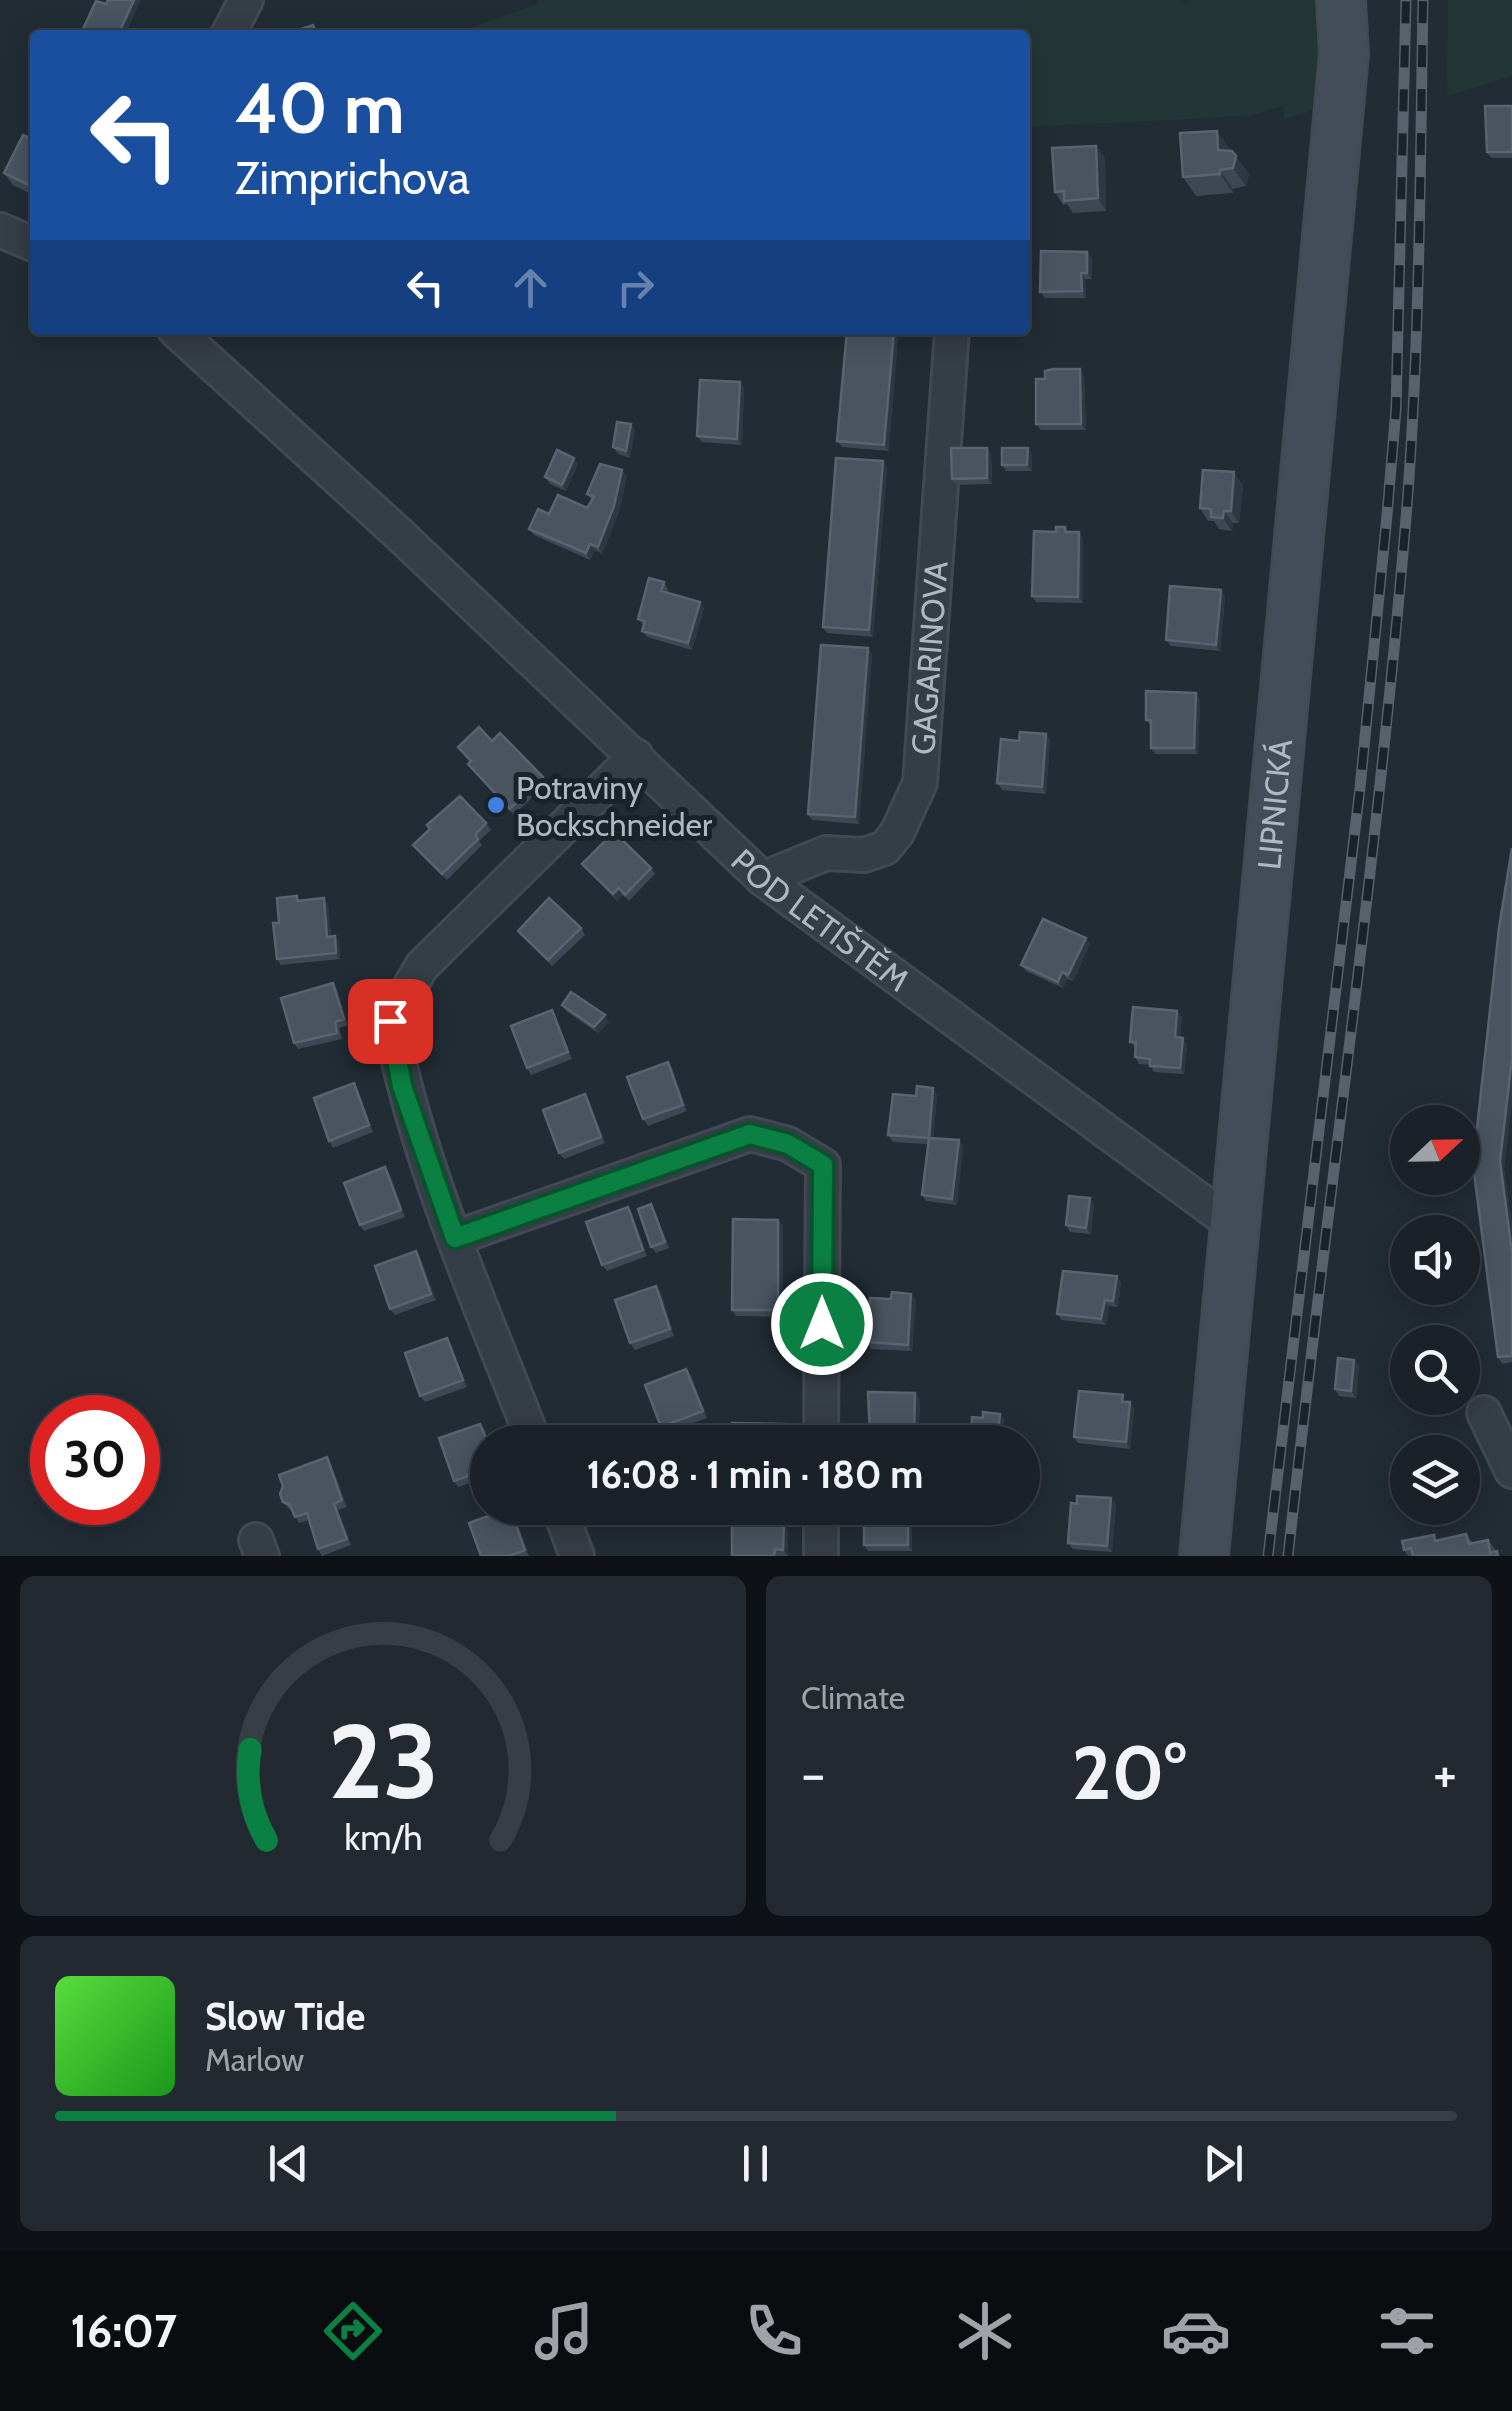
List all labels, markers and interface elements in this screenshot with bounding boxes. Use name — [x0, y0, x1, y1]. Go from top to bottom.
text: 40 m — [235, 65, 404, 151]
icon: left — [70, 70, 200, 200]
text: Zimprichova — [235, 151, 470, 205]
icon: left — [398, 260, 453, 315]
icon: ahead — [503, 260, 558, 315]
icon: right — [608, 260, 663, 315]
street label: GAGARINOVA — [903, 559, 955, 756]
street label: LIPNICKÁ — [1249, 737, 1300, 871]
place label: Potraviny Bockschneider — [516, 768, 713, 844]
marker: Potraviny Bockschneider — [485, 794, 507, 816]
street label: POD LETIŠTĚM — [724, 840, 917, 999]
pin — [348, 979, 433, 1064]
icon: arrive — [363, 994, 418, 1049]
north arrow — [1390, 1105, 1480, 1195]
map controls — [1390, 1105, 1480, 1525]
button: sound — [1390, 1215, 1480, 1305]
position arrow — [770, 1272, 874, 1376]
button: search — [1390, 1325, 1480, 1415]
speed limit sign: 30 — [30, 1395, 160, 1525]
button: layers — [1390, 1435, 1480, 1525]
text: 16:08 · 1 min · 180 m — [587, 1451, 923, 1498]
text: Climate — [801, 1678, 905, 1717]
text: 23 — [327, 1698, 439, 1824]
text: 20° — [1072, 1727, 1186, 1818]
text: − — [801, 1740, 825, 1807]
text: + — [1433, 1740, 1457, 1807]
text: km/h — [344, 1816, 422, 1859]
text: Slow Tide — [205, 1993, 365, 2040]
text: Marlow — [205, 2040, 304, 2079]
icon: previous — [261, 2136, 316, 2191]
icon: pause — [728, 2136, 783, 2191]
icon: next — [1196, 2136, 1251, 2191]
icon: directions — [318, 2296, 388, 2366]
icon: music — [529, 2296, 599, 2366]
icon: phone — [739, 2296, 809, 2366]
icon: climate — [950, 2296, 1020, 2366]
icon: car — [1161, 2296, 1231, 2366]
icon: filters — [1372, 2296, 1442, 2366]
text: 16:07 — [70, 2304, 177, 2358]

